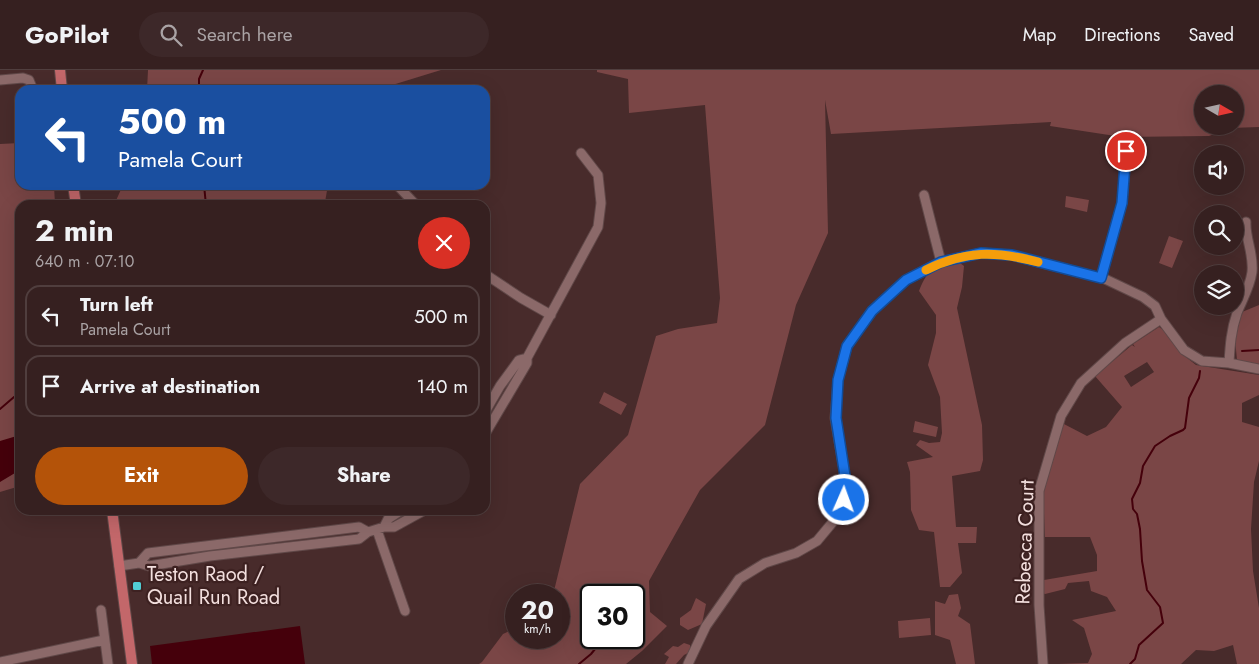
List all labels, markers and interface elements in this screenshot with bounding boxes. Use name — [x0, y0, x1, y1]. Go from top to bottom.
search box — [139, 12, 489, 57]
text: GoPilot — [25, 17, 109, 52]
icon: search — [157, 21, 185, 49]
text: Search here — [197, 21, 293, 48]
text: Map — [1023, 22, 1056, 48]
text: Directions — [1084, 22, 1160, 48]
text: Saved — [1188, 22, 1234, 48]
north arrow — [1194, 85, 1244, 135]
map controls — [1194, 85, 1244, 315]
text: 500 m — [118, 97, 226, 147]
icon: left — [35, 105, 100, 170]
pin — [1105, 130, 1147, 172]
icon: arrive — [1112, 137, 1140, 165]
text: Pamela Court — [118, 143, 242, 175]
button: sound — [1194, 145, 1244, 195]
button: search — [1194, 205, 1244, 255]
text: 2 min — [35, 209, 114, 252]
button: close — [418, 217, 470, 269]
text: 640 m · 07:10 — [35, 250, 134, 273]
button: layers — [1194, 265, 1244, 315]
text: Turn left — [80, 291, 153, 318]
icon: left — [37, 302, 65, 330]
text: 500 m — [414, 303, 468, 330]
text: Pamela Court — [80, 318, 170, 341]
icon: arrive — [37, 372, 65, 400]
text: Arrive at destination — [80, 373, 260, 400]
text: 140 m — [416, 373, 468, 400]
button: Exit — [35, 447, 248, 505]
button: Share — [258, 447, 470, 505]
position arrow — [817, 473, 869, 525]
street label: Rebecca Court — [1008, 479, 1042, 605]
place label: Teston Raod / Quail Run Road — [147, 560, 280, 612]
marker: Teston Raod / Quail Run Road — [131, 580, 143, 592]
speed limit sign: 30 — [580, 584, 645, 649]
text: 20 — [521, 592, 554, 628]
text: km/h — [524, 620, 551, 638]

